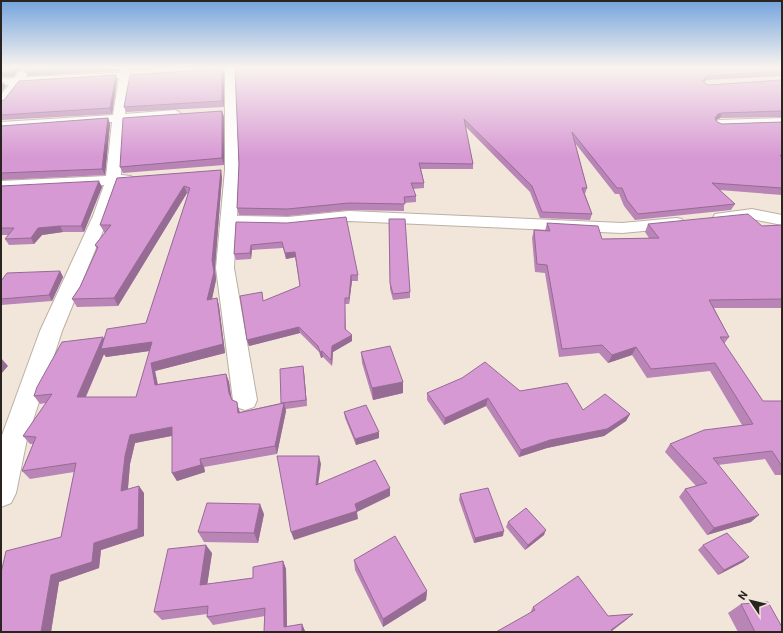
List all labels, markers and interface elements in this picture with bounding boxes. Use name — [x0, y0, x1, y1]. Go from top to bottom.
north arrow — [731, 581, 771, 621]
text: N — [736, 588, 751, 602]

